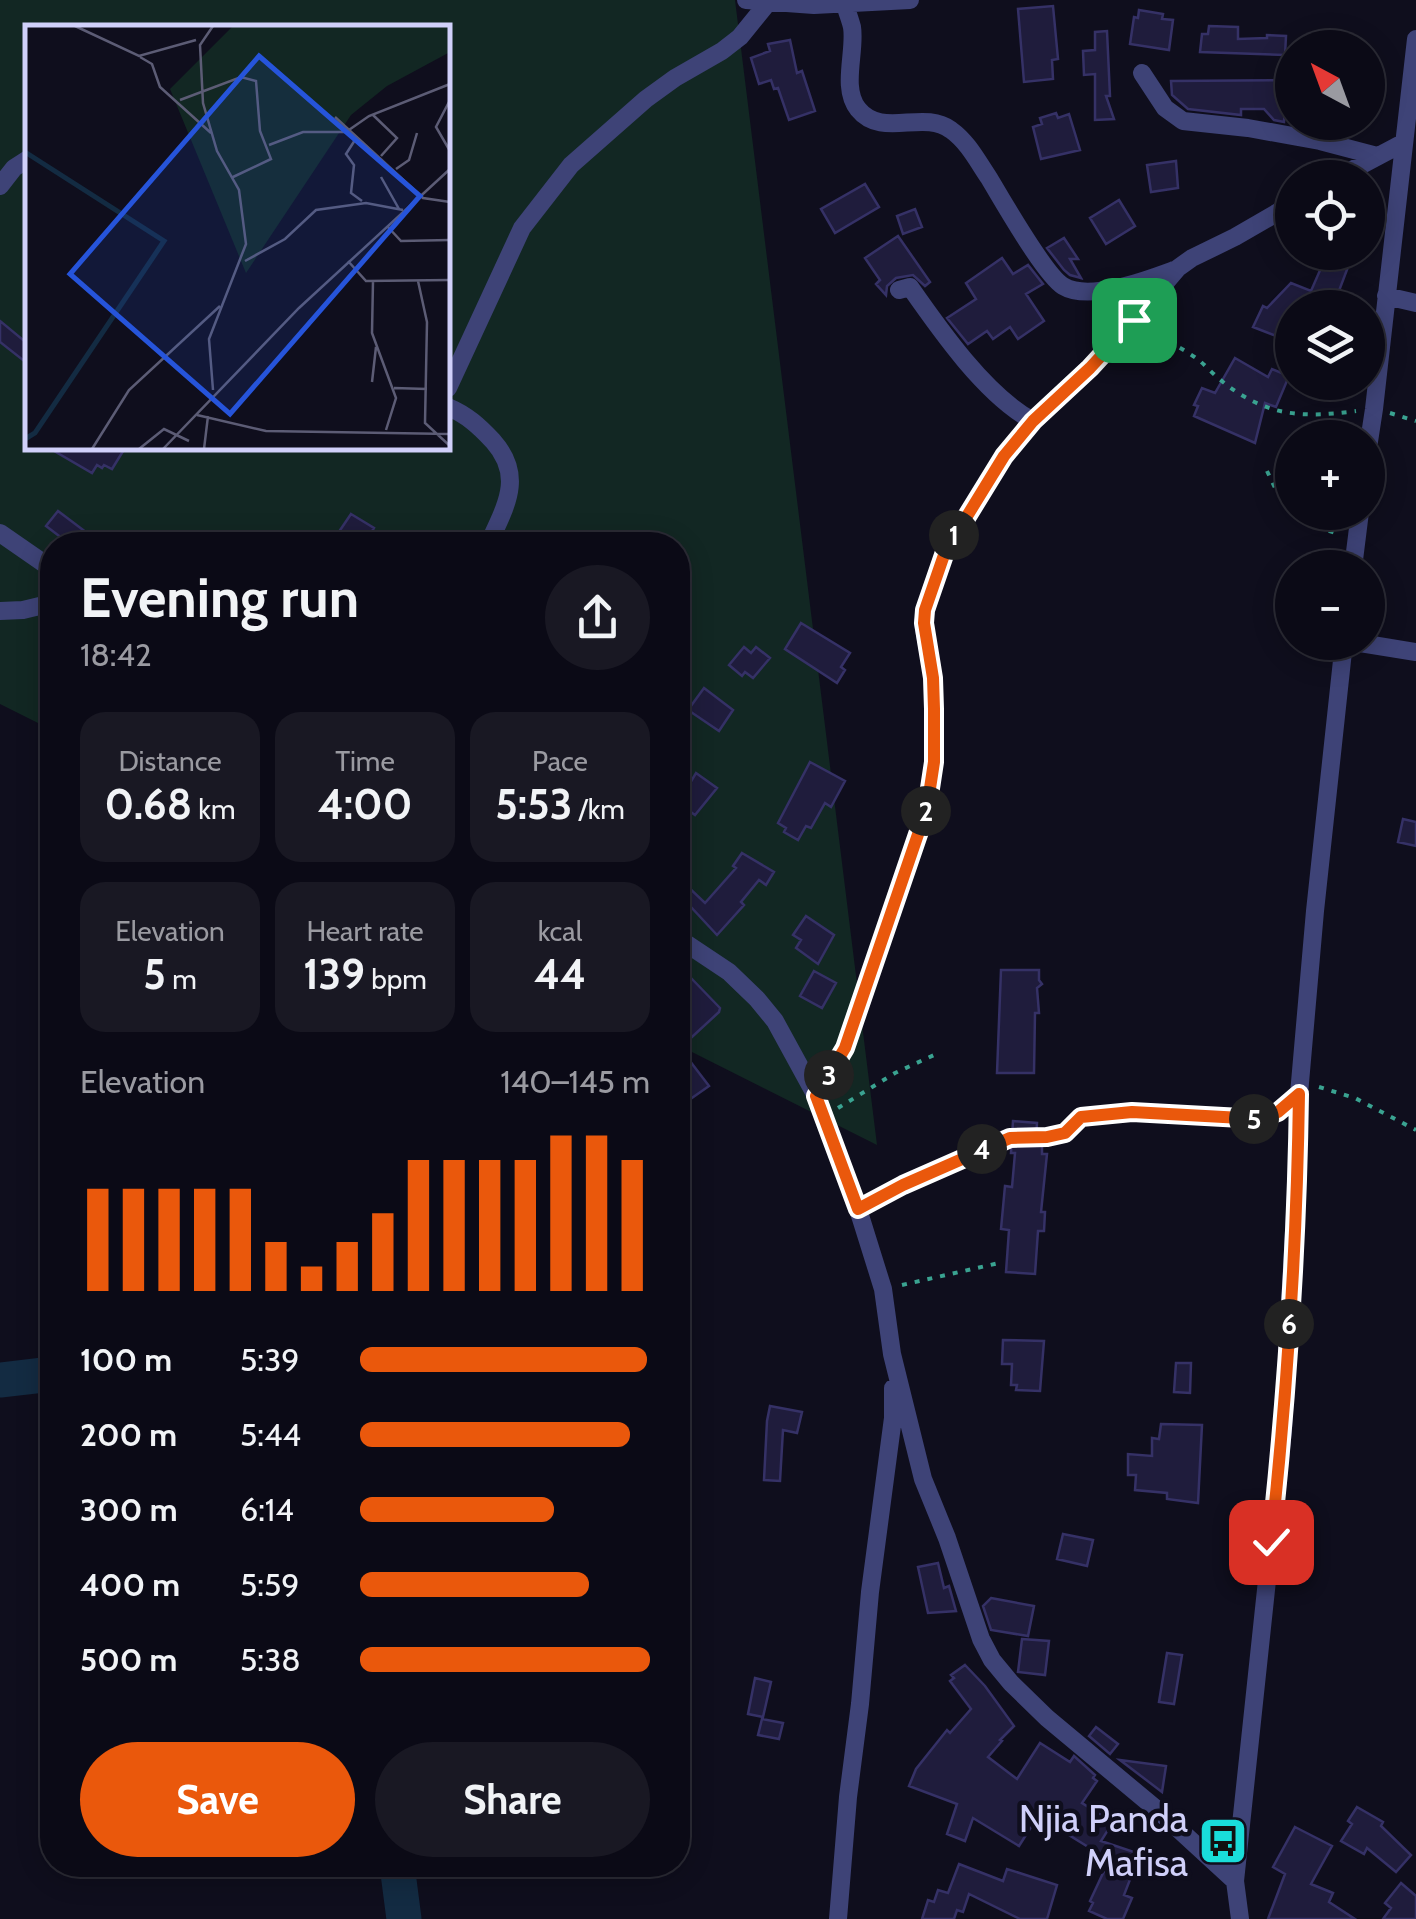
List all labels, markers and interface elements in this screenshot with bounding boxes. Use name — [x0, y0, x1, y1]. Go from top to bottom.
inset map — [25, 25, 450, 450]
north arrow — [1275, 30, 1385, 140]
map controls — [1275, 30, 1385, 660]
button: locate — [1275, 160, 1385, 270]
pin — [1092, 278, 1177, 363]
button: layers — [1275, 290, 1385, 400]
icon: arrive — [1107, 293, 1162, 348]
button: + — [1275, 420, 1385, 530]
pin: 1 — [929, 510, 979, 560]
text: 1 — [949, 518, 959, 552]
button: − — [1275, 550, 1385, 660]
text: Evening run — [80, 564, 359, 631]
button: share — [545, 565, 650, 670]
text: 18:42 — [80, 635, 152, 674]
text: Distance — [118, 744, 222, 778]
text: Time — [335, 744, 395, 778]
text: Pace — [532, 744, 588, 778]
text: 0.68 — [105, 778, 192, 830]
text: 4:00 — [318, 778, 412, 830]
text: 5:53 — [495, 778, 572, 830]
pin: 2 — [901, 786, 951, 836]
text: km — [192, 792, 235, 826]
text: /km — [572, 792, 625, 826]
text: 2 — [919, 794, 933, 828]
text: Elevation — [115, 914, 225, 948]
text: Heart rate — [306, 914, 424, 948]
text: kcal — [538, 914, 582, 948]
text: 5 — [143, 948, 166, 1000]
text: 139 — [303, 948, 365, 1000]
text: 44 — [534, 948, 586, 1000]
text: m — [166, 962, 197, 996]
text: bpm — [365, 962, 427, 996]
pin: 3 — [804, 1050, 854, 1100]
text: 3 — [821, 1058, 837, 1092]
text: Elevation — [80, 1062, 205, 1101]
text: 140–145 m — [500, 1062, 650, 1101]
pin: 5 — [1229, 1094, 1279, 1144]
text: 5 — [1246, 1102, 1262, 1136]
pin: 4 — [957, 1124, 1007, 1174]
text: 4 — [973, 1132, 991, 1166]
pin: 6 — [1264, 1299, 1314, 1349]
text: 6 — [1281, 1307, 1297, 1341]
text: 100 m — [80, 1340, 172, 1379]
text: 5:39 — [240, 1340, 299, 1379]
text: 200 m — [80, 1415, 177, 1454]
text: 5:44 — [240, 1415, 301, 1454]
text: 300 m — [80, 1490, 177, 1529]
text: 6:14 — [240, 1490, 294, 1529]
pin — [1229, 1500, 1314, 1585]
icon: check — [1244, 1515, 1299, 1570]
text: 400 m — [80, 1565, 180, 1604]
text: 5:59 — [240, 1565, 299, 1604]
text: 500 m — [80, 1640, 177, 1679]
text: 5:38 — [240, 1640, 301, 1679]
button: Save — [80, 1742, 355, 1857]
button: Share — [375, 1742, 650, 1857]
place label: Njia Panda Mafisa — [1019, 1795, 1188, 1886]
bus stop icon: Njia Panda Mafisa — [1197, 1815, 1249, 1867]

